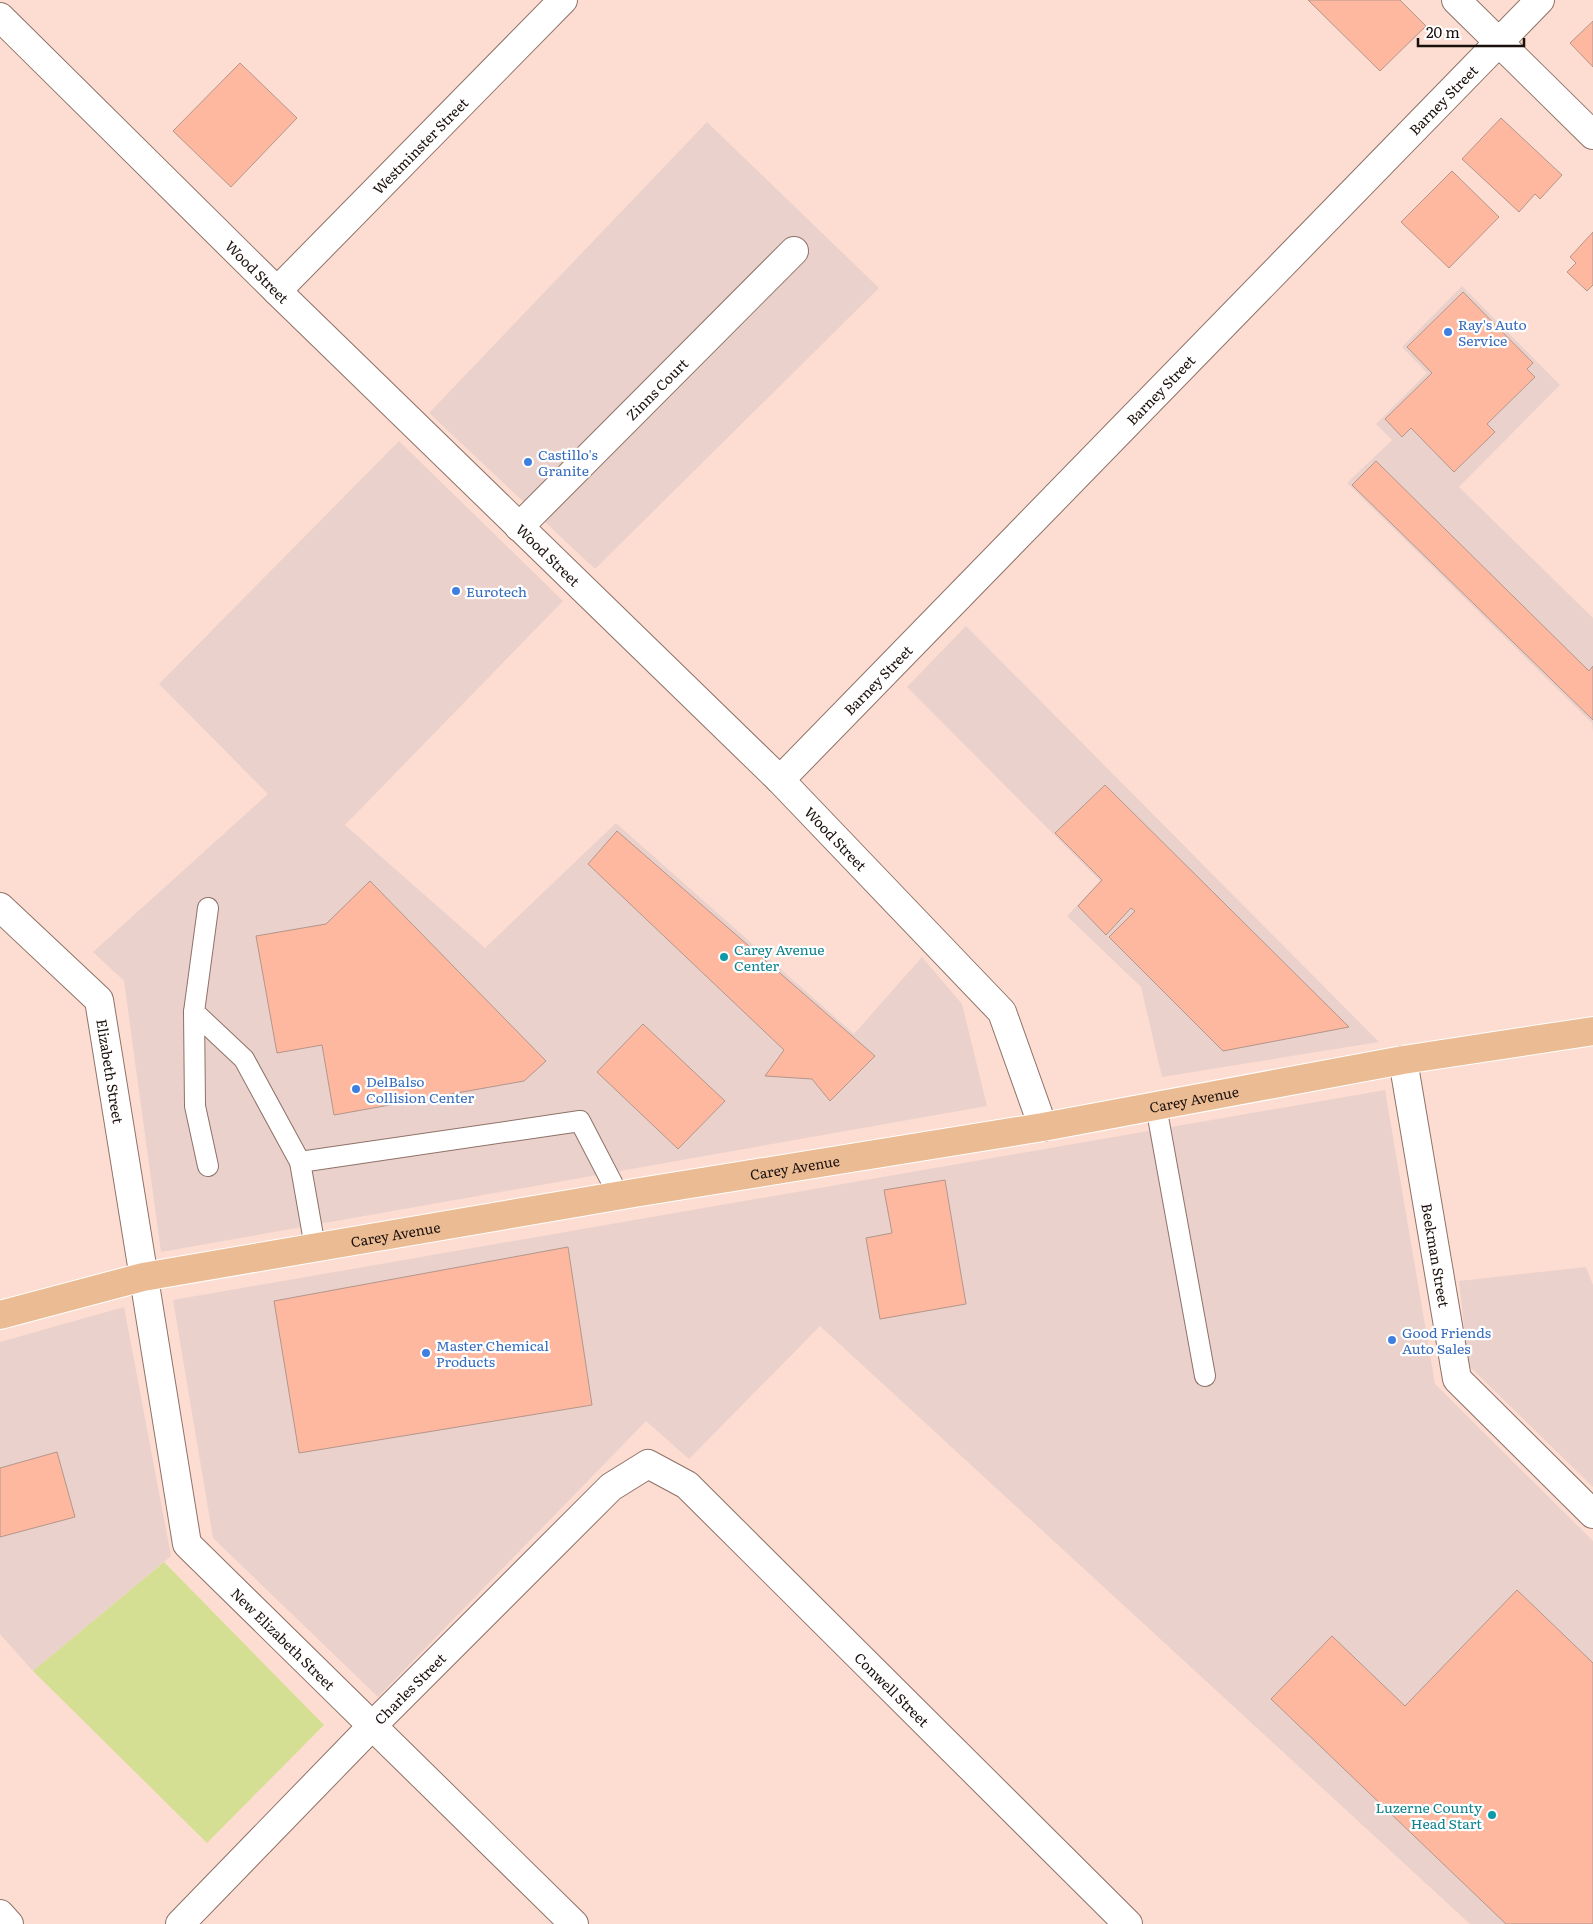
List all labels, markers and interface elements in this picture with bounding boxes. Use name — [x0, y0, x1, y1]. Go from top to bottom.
scale bar — [1418, 15, 1524, 47]
text: 20 m — [1426, 20, 1460, 43]
street label: Barney Street — [1404, 60, 1482, 139]
street label: Westminster Street — [368, 92, 472, 198]
street label: Wood Street — [221, 236, 294, 308]
place label: Ray's Auto Service — [1458, 314, 1527, 350]
marker: Ray's Auto Service — [1442, 326, 1454, 338]
street label: Barney Street — [1122, 350, 1199, 429]
street label: Zinns Court — [621, 353, 692, 424]
place label: Castillo's Granite — [538, 444, 598, 480]
marker: Castillo's Granite — [522, 456, 534, 468]
street label: Wood Street — [512, 519, 585, 591]
place label: Eurotech — [466, 581, 527, 601]
marker: Eurotech — [450, 585, 462, 597]
street label: Barney Street — [839, 640, 917, 719]
street label: Wood Street — [800, 802, 872, 875]
place label: Carey Avenue Center — [734, 939, 825, 975]
marker: Carey Avenue Center — [718, 951, 730, 963]
street label: Elizabeth Street — [92, 1018, 129, 1125]
place label: DelBalso Collision Center — [366, 1071, 474, 1107]
street label: Carey Avenue — [1148, 1081, 1240, 1117]
marker: DelBalso Collision Center — [350, 1083, 362, 1095]
street label: Carey Avenue — [748, 1150, 841, 1184]
street label: Beekman Street — [1417, 1202, 1455, 1309]
street label: Carey Avenue — [349, 1216, 442, 1251]
place label: Good Friends Auto Sales — [1402, 1322, 1491, 1358]
marker: Good Friends Auto Sales — [1386, 1334, 1398, 1346]
place label: Master Chemical Products — [436, 1335, 549, 1371]
marker: Master Chemical Products — [420, 1347, 432, 1359]
street label: New Elizabeth Street — [227, 1583, 340, 1695]
street label: Charles Street — [369, 1648, 450, 1729]
street label: Conwell Street — [850, 1648, 934, 1731]
place label: Luzerne County Head Start — [1375, 1797, 1483, 1833]
marker: Luzerne County Head Start — [1486, 1809, 1498, 1821]

